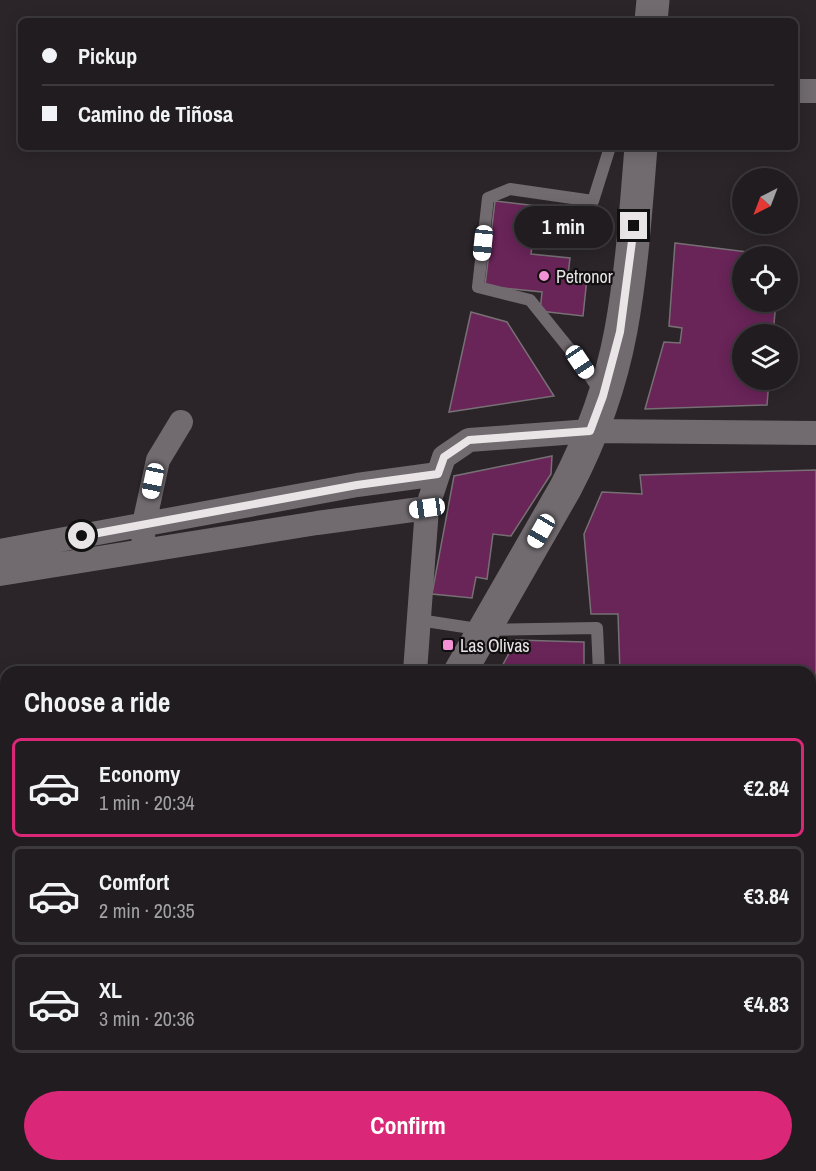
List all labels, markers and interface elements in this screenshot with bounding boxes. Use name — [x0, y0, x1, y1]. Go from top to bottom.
text: Pickup — [78, 41, 137, 71]
text: Camino de Tiñosa — [78, 99, 233, 129]
north arrow — [732, 168, 798, 234]
map controls — [732, 168, 798, 390]
callout: 1 min — [514, 205, 613, 247]
route end — [620, 212, 647, 239]
text: 1 min — [542, 213, 585, 240]
car — [472, 224, 494, 262]
button: locate — [732, 246, 798, 312]
place label: Petronor — [556, 264, 613, 289]
marker: Petronor — [537, 269, 551, 283]
button: layers — [732, 324, 798, 390]
car — [562, 342, 598, 382]
car — [140, 462, 166, 500]
car — [408, 497, 446, 519]
car — [524, 511, 558, 551]
route start — [68, 522, 95, 549]
place label: Las Olivas — [460, 633, 530, 658]
marker: Las Olivas — [441, 638, 455, 652]
text: Choose a ride — [24, 684, 170, 720]
text: Economy — [99, 759, 180, 789]
icon: car — [27, 761, 81, 815]
text: €2.84 — [744, 773, 789, 803]
text: 1 min · 20:34 — [99, 789, 195, 816]
text: Comfort — [99, 867, 169, 897]
icon: car — [27, 869, 81, 923]
text: €3.84 — [744, 881, 789, 911]
text: 2 min · 20:35 — [99, 897, 195, 924]
text: XL — [99, 975, 122, 1005]
icon: car — [27, 977, 81, 1031]
text: €4.83 — [744, 989, 789, 1019]
text: 3 min · 20:36 — [99, 1005, 195, 1032]
button: Confirm — [24, 1091, 792, 1160]

